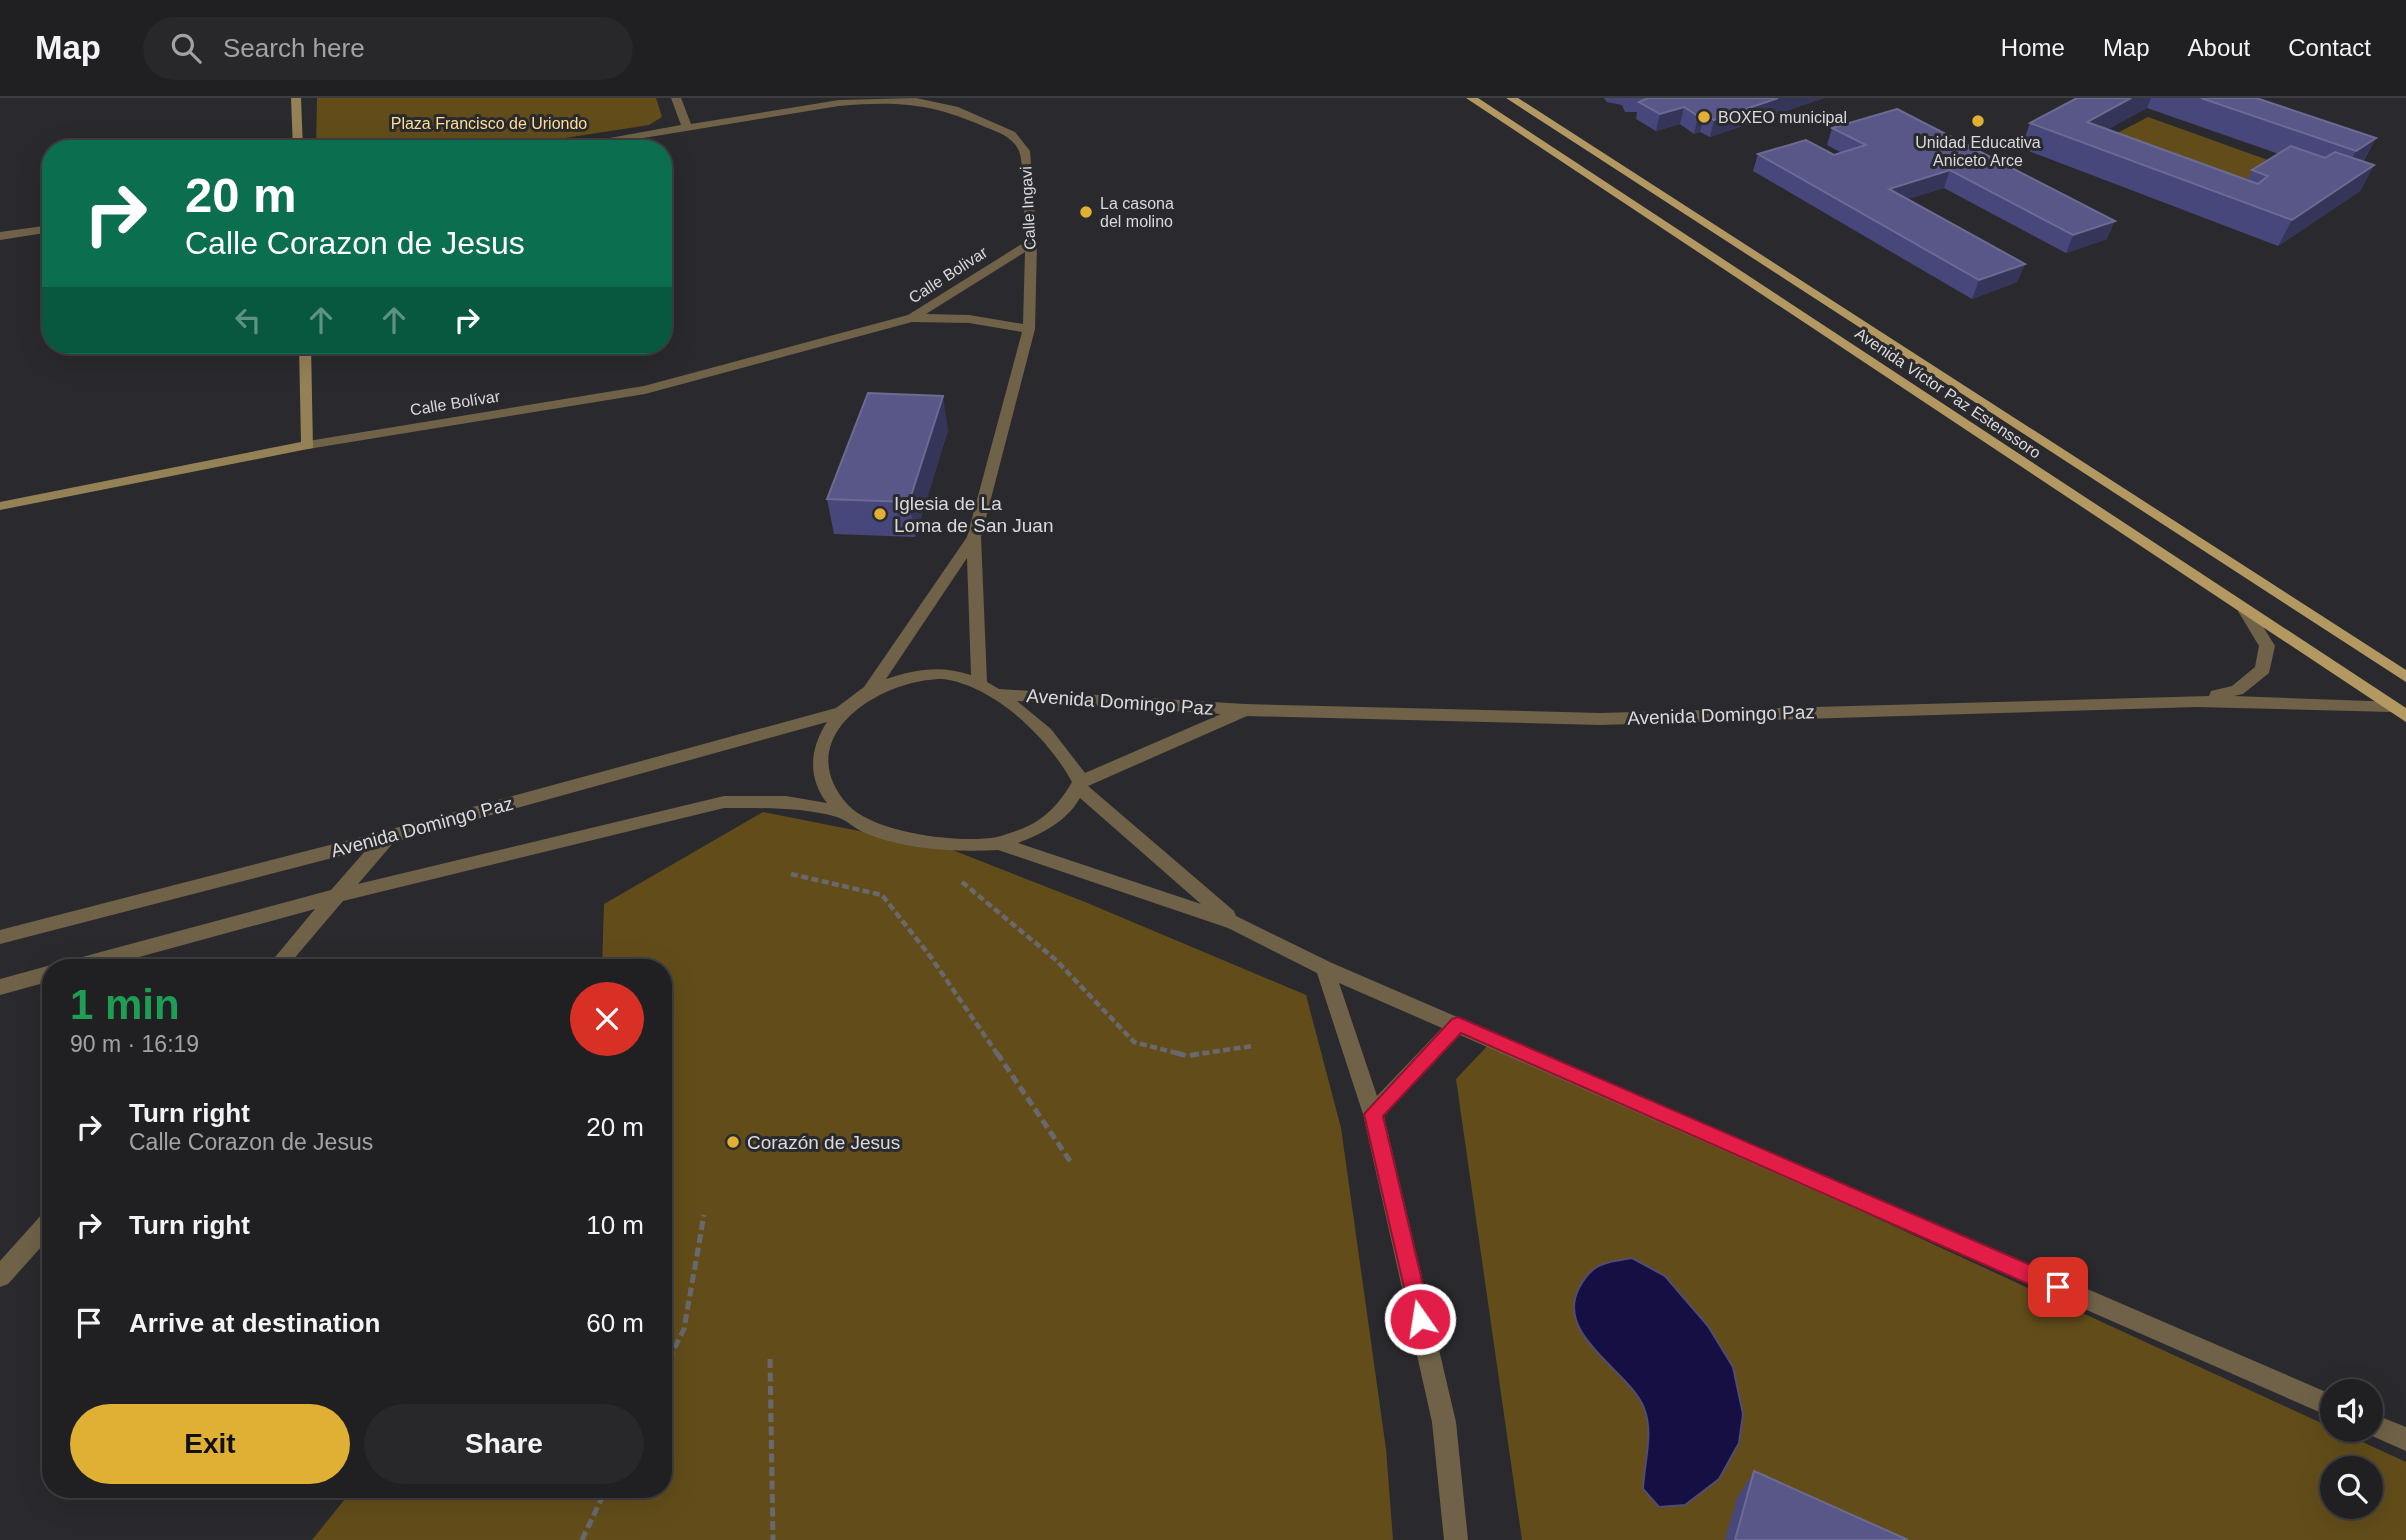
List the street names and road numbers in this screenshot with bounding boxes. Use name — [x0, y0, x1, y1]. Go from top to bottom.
street label: Calle Ingavi — [1017, 166, 1039, 250]
street label: Calle Bolivar — [906, 243, 991, 307]
street label: Avenida Víctor Paz Estenssoro — [1852, 324, 2044, 462]
street label: Calle Bolívar — [409, 387, 502, 418]
street label: Avenida Domingo Paz — [1026, 685, 1214, 719]
street label: Avenida Domingo Paz — [1627, 701, 1815, 729]
street label: Avenida Domingo Paz — [329, 793, 515, 861]

